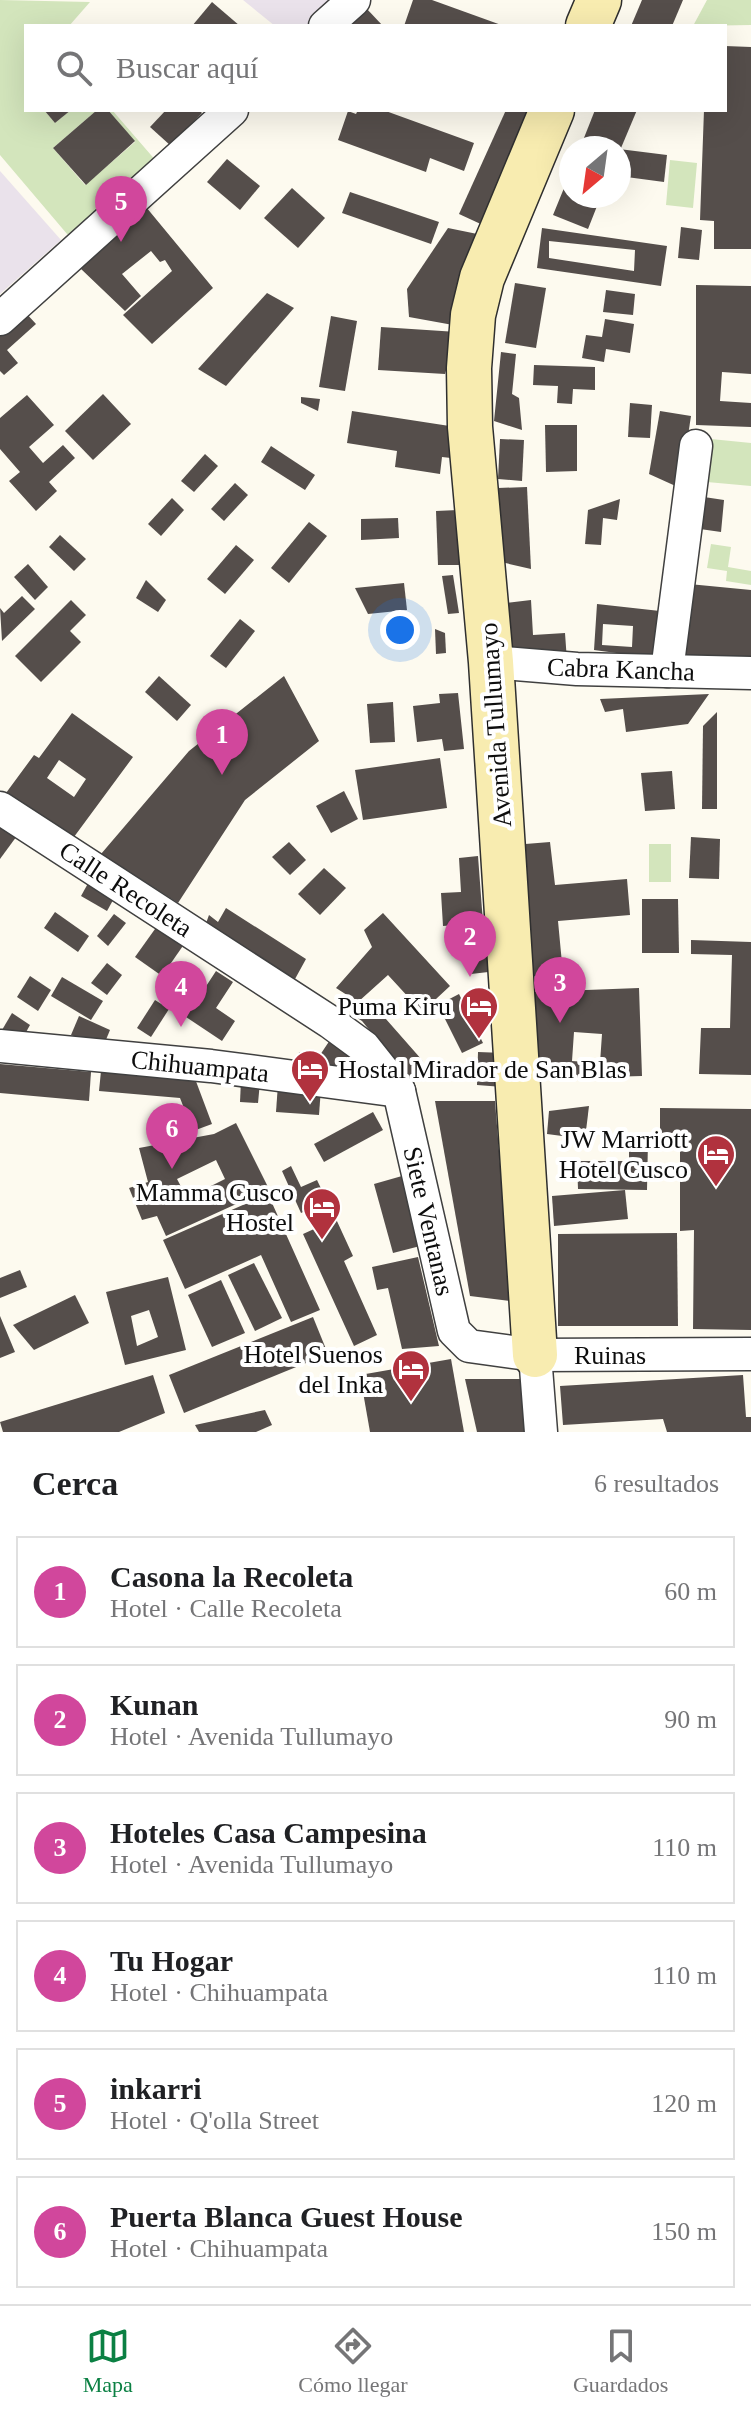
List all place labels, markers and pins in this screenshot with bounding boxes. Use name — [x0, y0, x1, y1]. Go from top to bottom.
pin: 5 — [95, 176, 147, 242]
pin: 1 — [196, 709, 248, 775]
pin: 2 — [444, 911, 496, 977]
pin: 3 — [534, 957, 586, 1023]
pin: 4 — [155, 961, 207, 1027]
hotel icon: Puma Kiru — [458, 985, 500, 1040]
place label: Puma Kiru — [338, 992, 451, 1021]
hotel icon: Hostal Mirador de San Blas — [289, 1048, 331, 1103]
place label: Hostal Mirador de San Blas — [338, 1055, 627, 1084]
pin: 6 — [146, 1103, 198, 1169]
place label: JW Marriott Hotel Cusco — [559, 1125, 689, 1184]
hotel icon: JW Marriott Hotel Cusco — [695, 1133, 737, 1188]
place label: Mamma Cusco Hostel — [136, 1178, 294, 1237]
hotel icon: Mamma Cusco Hostel — [301, 1186, 343, 1241]
place label: Hotel Suenos del Inka — [244, 1340, 383, 1399]
hotel icon: Hotel Suenos del Inka — [390, 1348, 432, 1403]

